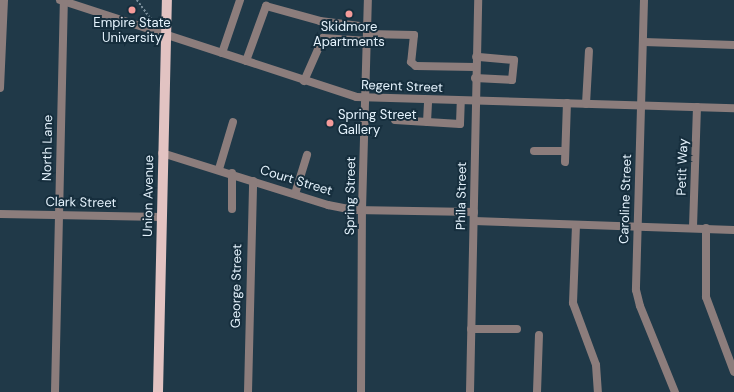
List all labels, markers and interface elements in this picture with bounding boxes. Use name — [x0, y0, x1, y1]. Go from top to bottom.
marker: Empire State University — [127, 5, 137, 15]
marker: Skidmore Apartments — [344, 9, 354, 19]
place label: Empire State University — [93, 16, 171, 47]
place label: Skidmore Apartments — [313, 20, 385, 51]
street label: Regent Street — [361, 78, 443, 96]
place label: Spring Street Gallery — [338, 108, 417, 139]
street label: North Lane — [40, 115, 56, 181]
marker: Spring Street Gallery — [325, 118, 335, 128]
street label: Petit Way — [674, 138, 692, 196]
street label: Caroline Street — [617, 154, 635, 244]
street label: Union Avenue — [140, 155, 158, 237]
street label: Spring Street — [343, 157, 359, 235]
street label: Phila Street — [454, 162, 470, 230]
street label: Court Street — [258, 163, 334, 199]
street label: Clark Street — [45, 195, 117, 211]
street label: George Street — [228, 244, 246, 328]

